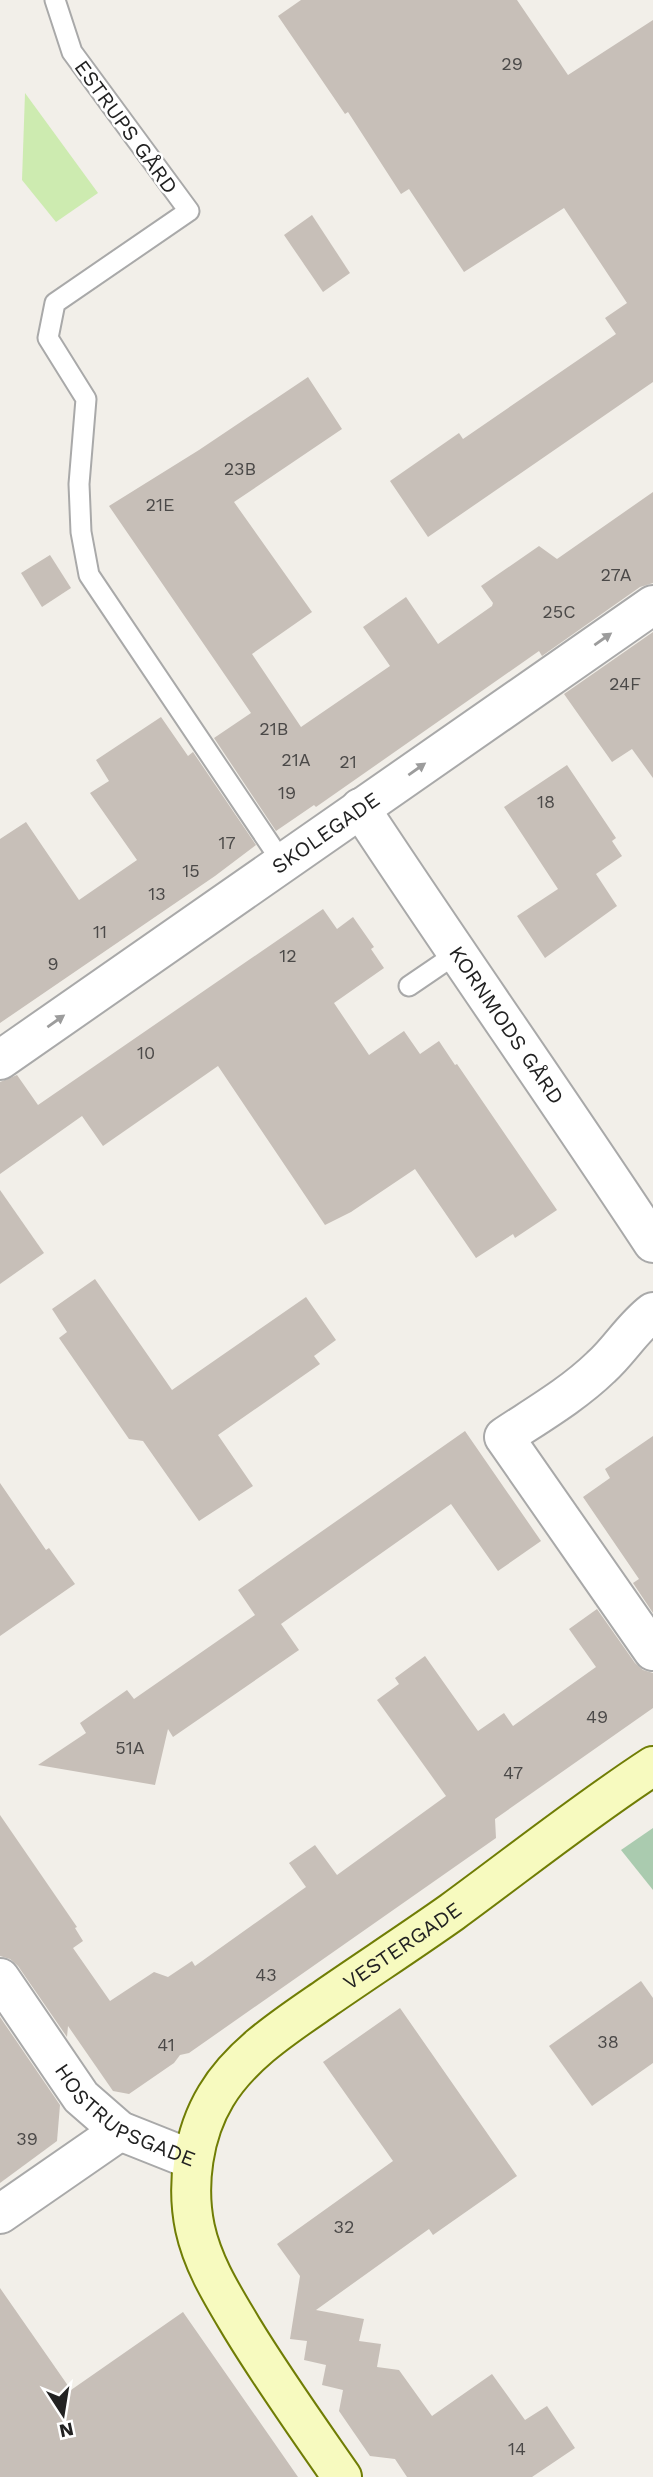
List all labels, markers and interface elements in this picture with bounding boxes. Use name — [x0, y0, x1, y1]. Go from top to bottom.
house number: 29 — [501, 53, 523, 74]
street label: ESTRUPS GÅRD — [69, 55, 183, 199]
house number: 23B — [224, 458, 256, 479]
house number: 21E — [146, 494, 175, 515]
house number: 27A — [600, 564, 632, 585]
house number: 25C — [542, 601, 576, 622]
one-way arrow — [594, 632, 612, 646]
house number: 24F — [609, 673, 641, 694]
house number: 21B — [259, 718, 289, 739]
house number: 21A — [281, 749, 311, 770]
house number: 21 — [339, 751, 357, 772]
one-way arrow — [407, 763, 426, 776]
house number: 19 — [278, 782, 296, 803]
street label: SKOLEGADE — [267, 786, 384, 879]
house number: 18 — [537, 791, 555, 812]
house number: 17 — [218, 832, 236, 853]
house number: 15 — [182, 860, 200, 881]
house number: 13 — [148, 883, 166, 904]
house number: 11 — [93, 921, 107, 942]
street label: KORNMODS GÅRD — [444, 941, 569, 1109]
house number: 12 — [279, 945, 297, 966]
house number: 9 — [47, 953, 59, 974]
one-way arrow — [47, 1014, 65, 1028]
house number: 10 — [137, 1042, 155, 1063]
house number: 49 — [586, 1706, 608, 1727]
house number: 51A — [115, 1737, 145, 1758]
house number: 47 — [503, 1762, 523, 1783]
street label: VESTERGADE — [338, 1896, 466, 1995]
house number: 43 — [255, 1964, 277, 1985]
house number: 38 — [597, 2031, 619, 2052]
house number: 41 — [157, 2034, 175, 2055]
street label: HOSTRUPSGADE — [50, 2059, 199, 2172]
house number: 39 — [16, 2128, 38, 2149]
house number: 32 — [334, 2216, 355, 2237]
north arrow — [28, 2379, 98, 2449]
text: N — [57, 2417, 76, 2443]
house number: 14 — [508, 2438, 526, 2459]

